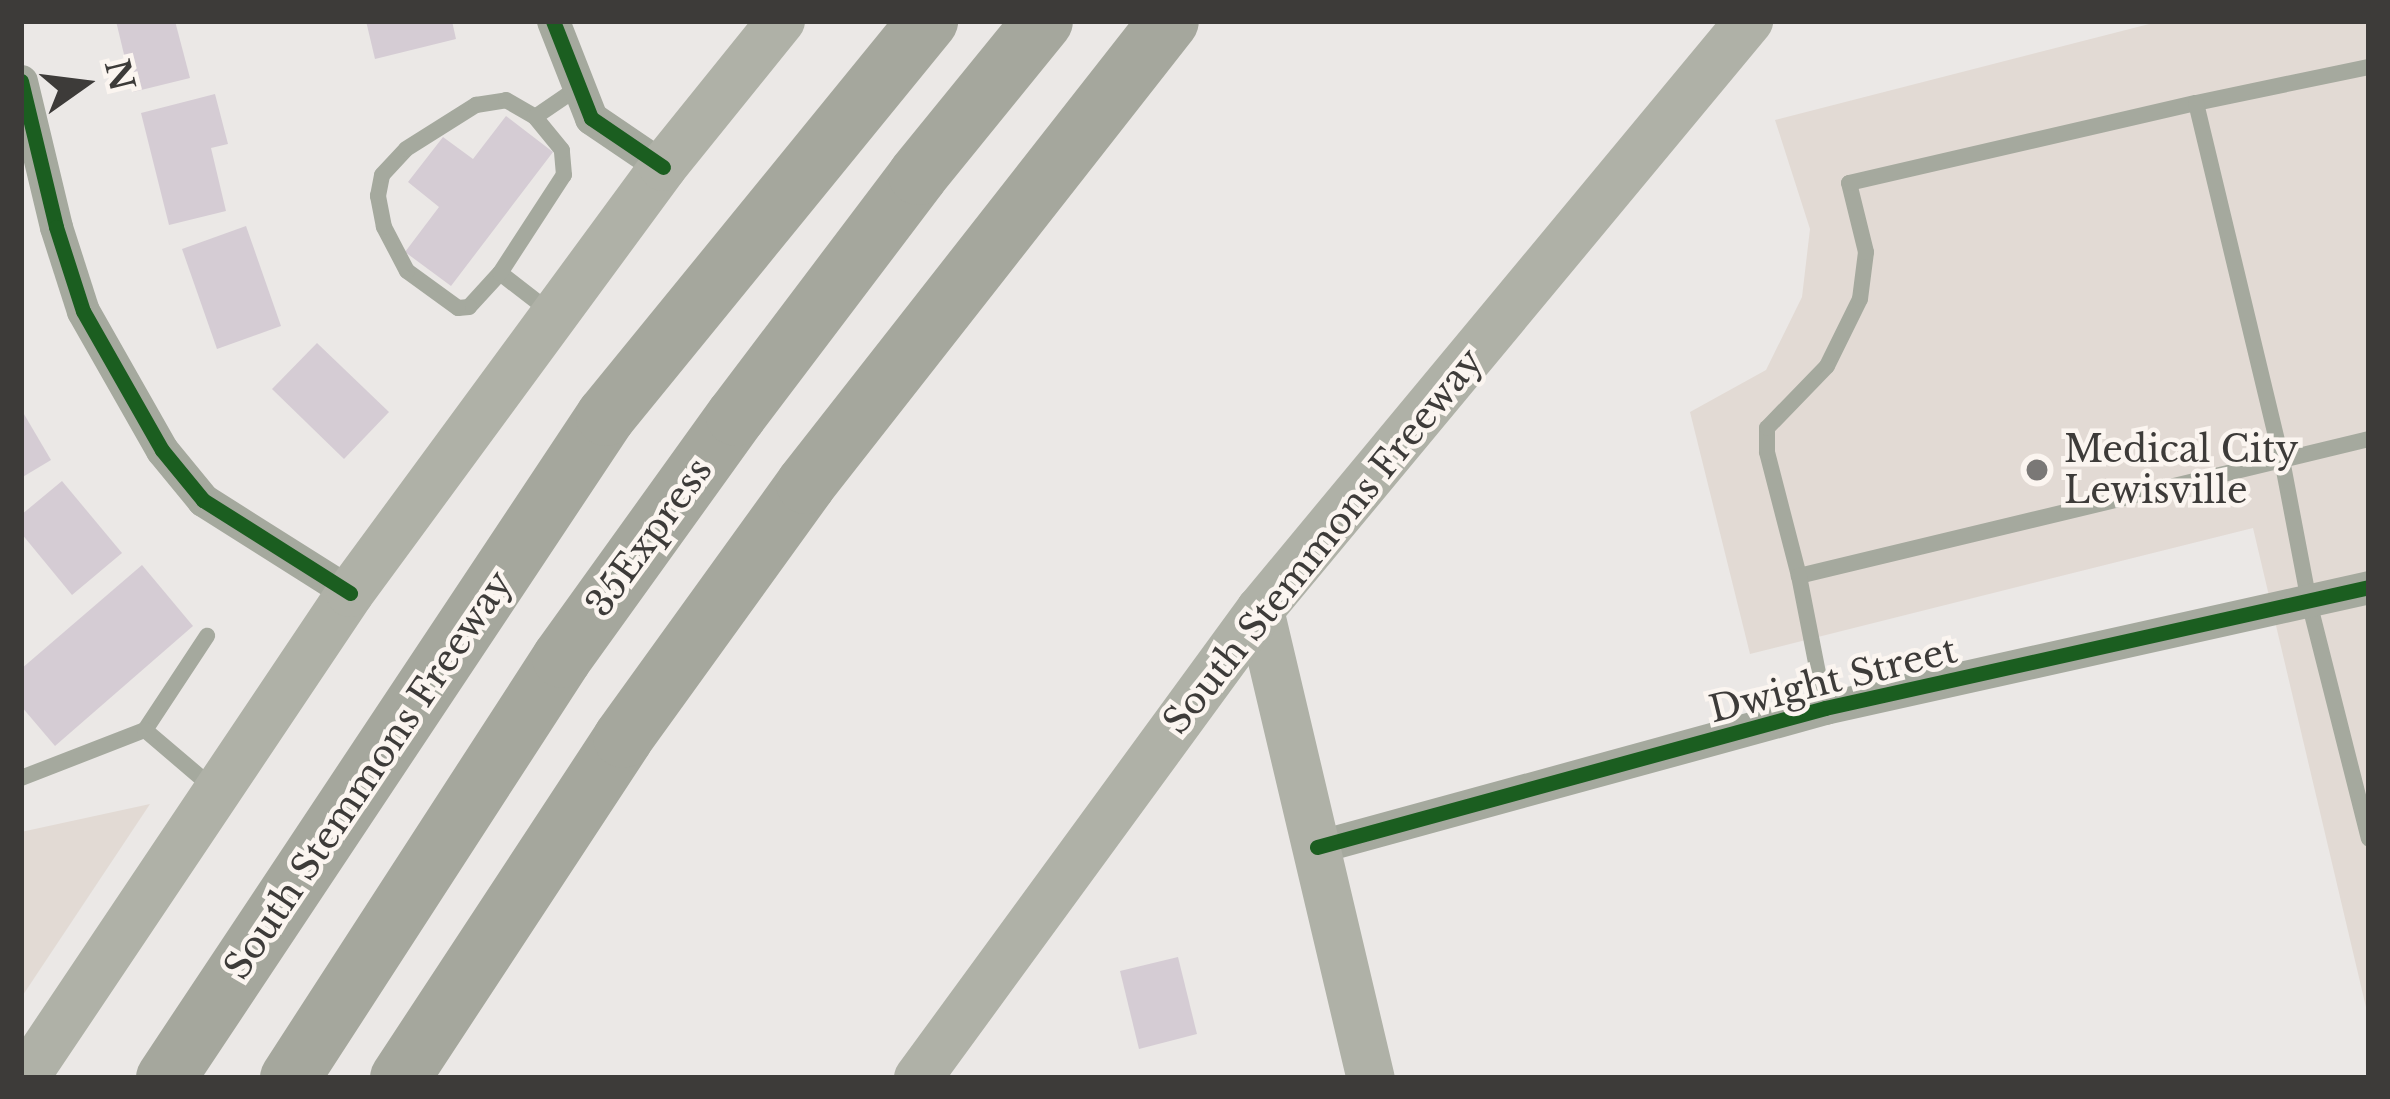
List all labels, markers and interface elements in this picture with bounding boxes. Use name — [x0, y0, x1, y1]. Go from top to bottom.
north arrow — [24, 24, 144, 144]
text: N — [96, 55, 143, 95]
street label: South Stemmons Freeway — [1154, 340, 1492, 742]
place label: Medical City Lewisville — [2064, 427, 2299, 512]
street label: 35Express — [577, 449, 721, 625]
marker: Medical City Lewisville — [2021, 454, 2053, 486]
street label: South Stemmons Freeway — [215, 563, 521, 987]
street label: Dwight Street — [1705, 628, 1961, 732]

